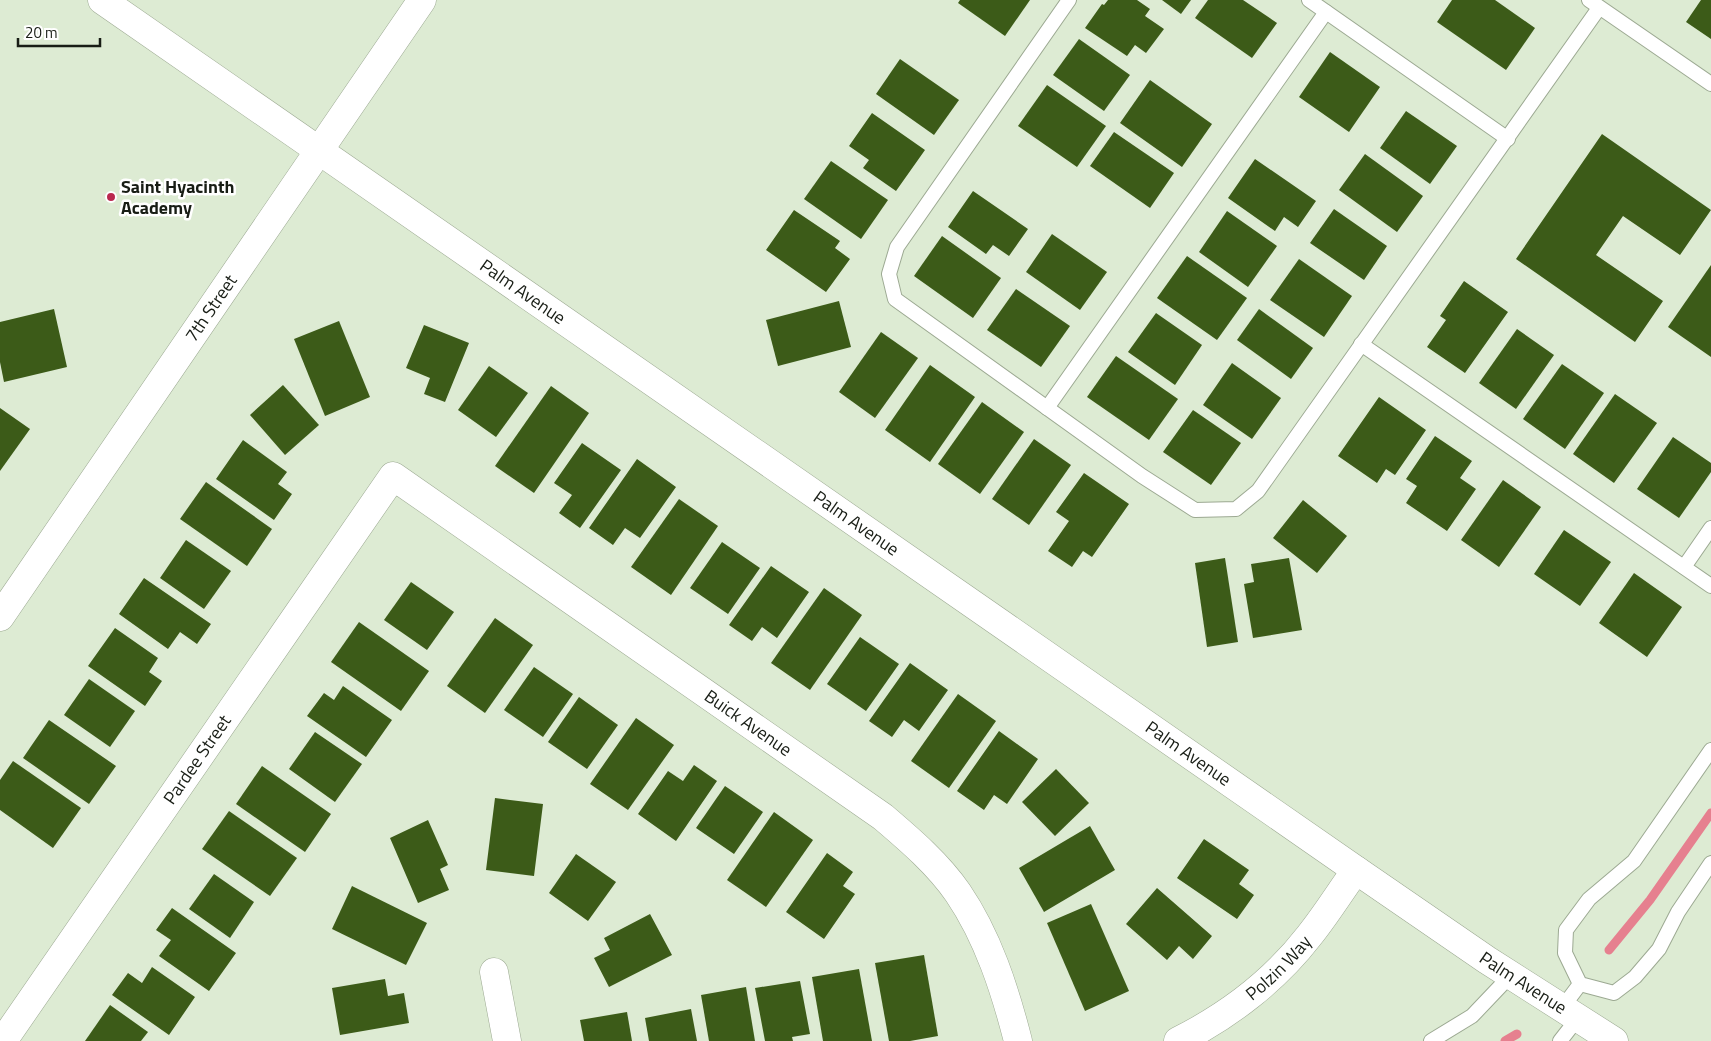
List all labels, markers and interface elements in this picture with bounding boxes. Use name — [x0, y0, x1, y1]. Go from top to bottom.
scale bar — [18, 15, 100, 47]
text: 20 m — [25, 21, 58, 44]
place label: Saint Hyacinth Academy — [121, 173, 234, 221]
marker: Saint Hyacinth Academy — [105, 191, 117, 203]
street label: Palm Avenue — [475, 252, 571, 331]
street label: 7th Street — [178, 268, 244, 347]
street label: Palm Avenue — [808, 484, 905, 562]
street label: Buick Avenue — [699, 683, 798, 763]
street label: Pardee Street — [156, 708, 238, 810]
street label: Palm Avenue — [1140, 714, 1237, 793]
street label: Polzin Way — [1240, 929, 1318, 1007]
street label: Palm Avenue — [1474, 945, 1572, 1021]

